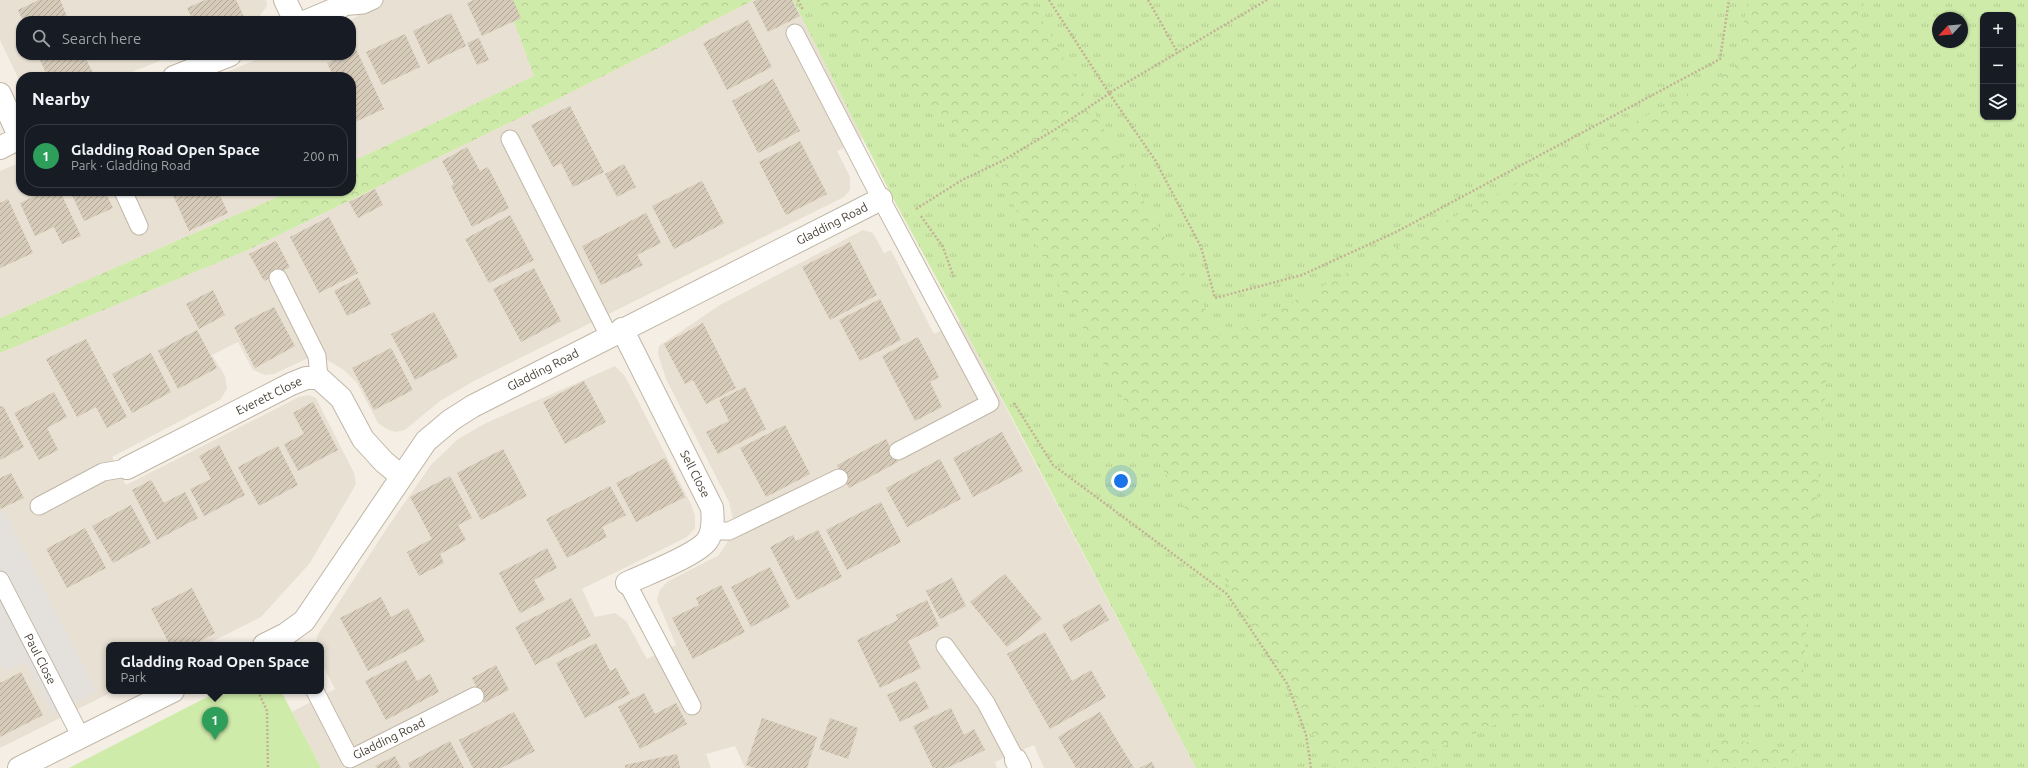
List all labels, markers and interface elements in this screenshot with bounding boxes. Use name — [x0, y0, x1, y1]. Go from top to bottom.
north arrow — [1932, 12, 1968, 48]
map controls — [1980, 12, 2016, 120]
button: + — [1980, 12, 2016, 48]
search box — [16, 16, 356, 60]
icon: search — [30, 27, 52, 49]
text: Search here — [62, 30, 141, 47]
button: − — [1980, 48, 2016, 84]
button: layers — [1980, 84, 2016, 120]
text: Nearby — [32, 89, 90, 108]
text: Gladding Road Open Space — [71, 141, 260, 158]
text: 1 — [42, 149, 50, 163]
text: 200 m — [303, 149, 339, 163]
text: Park · Gladding Road — [71, 158, 191, 172]
street label: Gladding Road — [794, 200, 870, 247]
street label: Gladding Road — [505, 346, 581, 393]
street label: Everett Close — [234, 374, 304, 417]
street label: Sell Close — [678, 448, 713, 500]
your location — [1111, 471, 1131, 491]
street label: Paul Close — [22, 631, 59, 686]
popup — [106, 642, 324, 694]
text: Gladding Road Open Space — [121, 653, 309, 670]
text: Park — [121, 670, 146, 684]
pin: 1 — [202, 707, 228, 740]
street label: Gladding Road — [351, 716, 427, 762]

